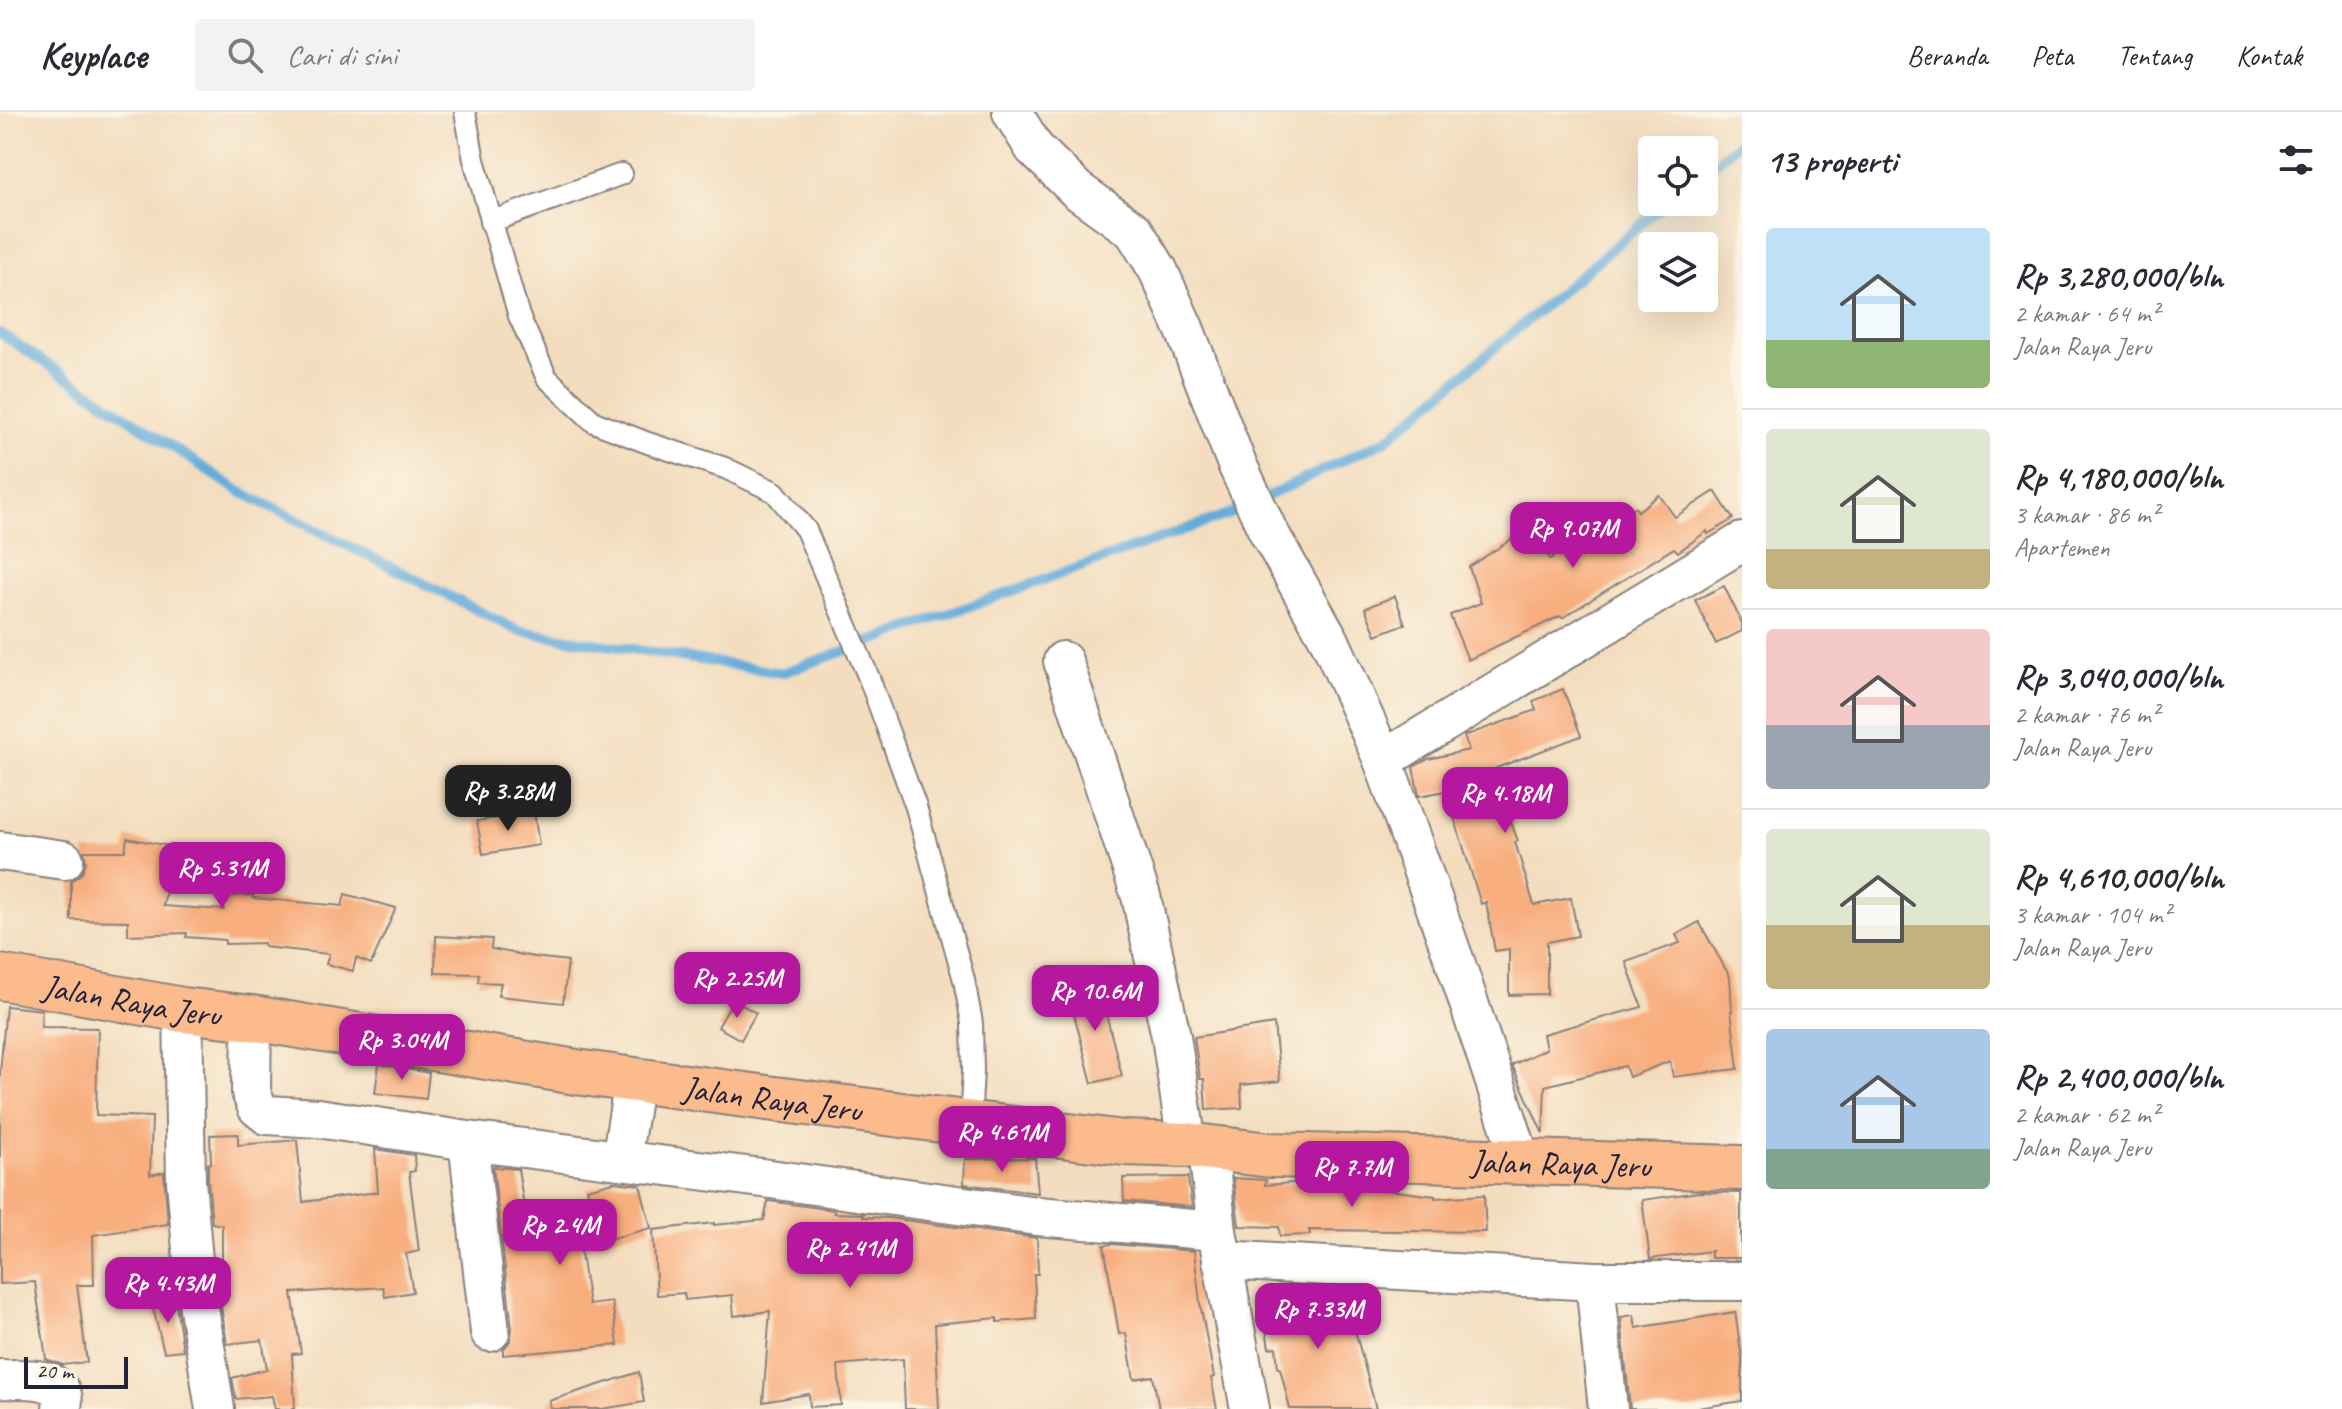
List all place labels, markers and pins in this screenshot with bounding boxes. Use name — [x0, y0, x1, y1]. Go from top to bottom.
pin: Rp 9.07M — [1490, 502, 1656, 570]
pin: Rp 3.28M — [425, 765, 591, 833]
pin: Rp 4.18M — [1422, 767, 1588, 835]
pin: Rp 5.31M — [139, 842, 305, 910]
pin: Rp 2.25M — [654, 952, 820, 1020]
pin: Rp 10.6M — [1012, 965, 1178, 1033]
pin: Rp 3.04M — [319, 1014, 485, 1082]
pin: Rp 4.61M — [919, 1106, 1085, 1174]
pin: Rp 7.7M — [1278, 1141, 1426, 1209]
pin: Rp 2.4M — [486, 1199, 634, 1267]
pin: Rp 2.41M — [767, 1222, 933, 1290]
pin: Rp 4.43M — [85, 1257, 251, 1325]
pin: Rp 7.33M — [1235, 1283, 1401, 1351]

